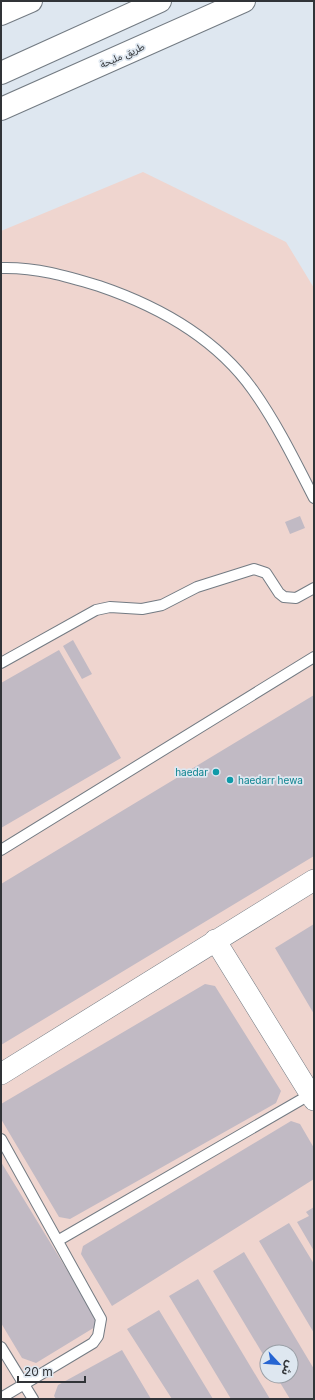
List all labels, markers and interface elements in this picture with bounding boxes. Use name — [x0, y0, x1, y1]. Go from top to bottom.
street label: طريق مليحة — [98, 40, 147, 71]
place label: haedar — [175, 766, 208, 778]
marker: haedar — [211, 767, 221, 777]
place label: haedarr hewa — [238, 774, 303, 786]
marker: haedarr hewa — [225, 775, 235, 785]
north arrow — [259, 1344, 299, 1384]
scale bar — [18, 1358, 85, 1384]
text: ش — [278, 1359, 298, 1378]
text: 20 m — [24, 1364, 53, 1379]

